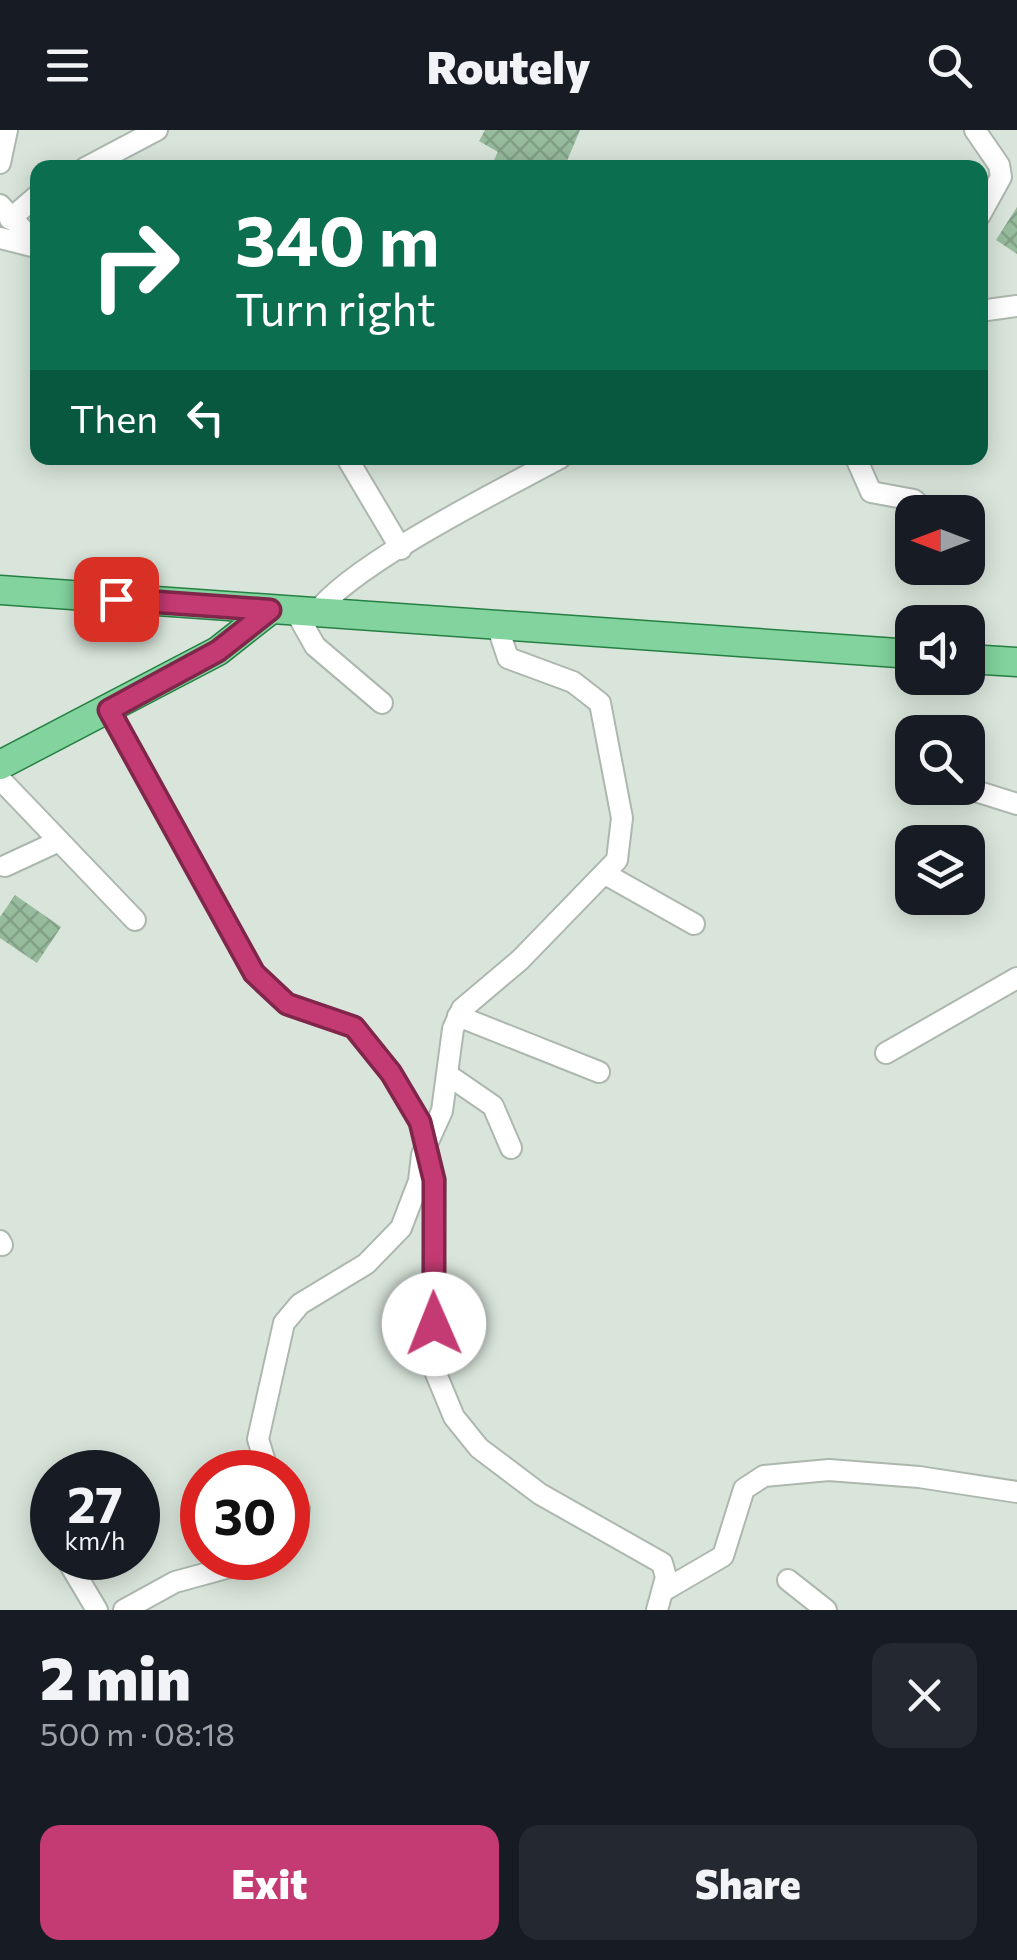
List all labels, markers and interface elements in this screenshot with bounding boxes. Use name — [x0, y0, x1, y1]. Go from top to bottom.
icon: menu — [40, 38, 95, 93]
text: Routely — [427, 38, 590, 93]
icon: search — [922, 38, 977, 93]
text: 340 m — [235, 195, 440, 280]
icon: right — [70, 200, 200, 330]
text: Turn right — [235, 280, 436, 335]
icon: left — [178, 390, 233, 445]
text: Then — [70, 394, 158, 441]
north arrow — [895, 495, 985, 585]
map controls — [895, 495, 985, 915]
pin — [74, 557, 159, 642]
icon: arrive — [89, 572, 144, 627]
button: sound — [895, 605, 985, 695]
button: search — [895, 715, 985, 805]
button: layers — [895, 825, 985, 915]
position arrow — [382, 1272, 486, 1376]
speed limit sign: 30 — [180, 1450, 310, 1580]
text: 27 — [67, 1472, 123, 1533]
text: km/h — [65, 1525, 125, 1555]
text: 2 min — [40, 1639, 191, 1712]
button: close — [872, 1643, 977, 1748]
text: 500 m · 08:18 — [40, 1713, 235, 1753]
button: Exit — [40, 1825, 499, 1940]
button: Share — [519, 1825, 977, 1940]

